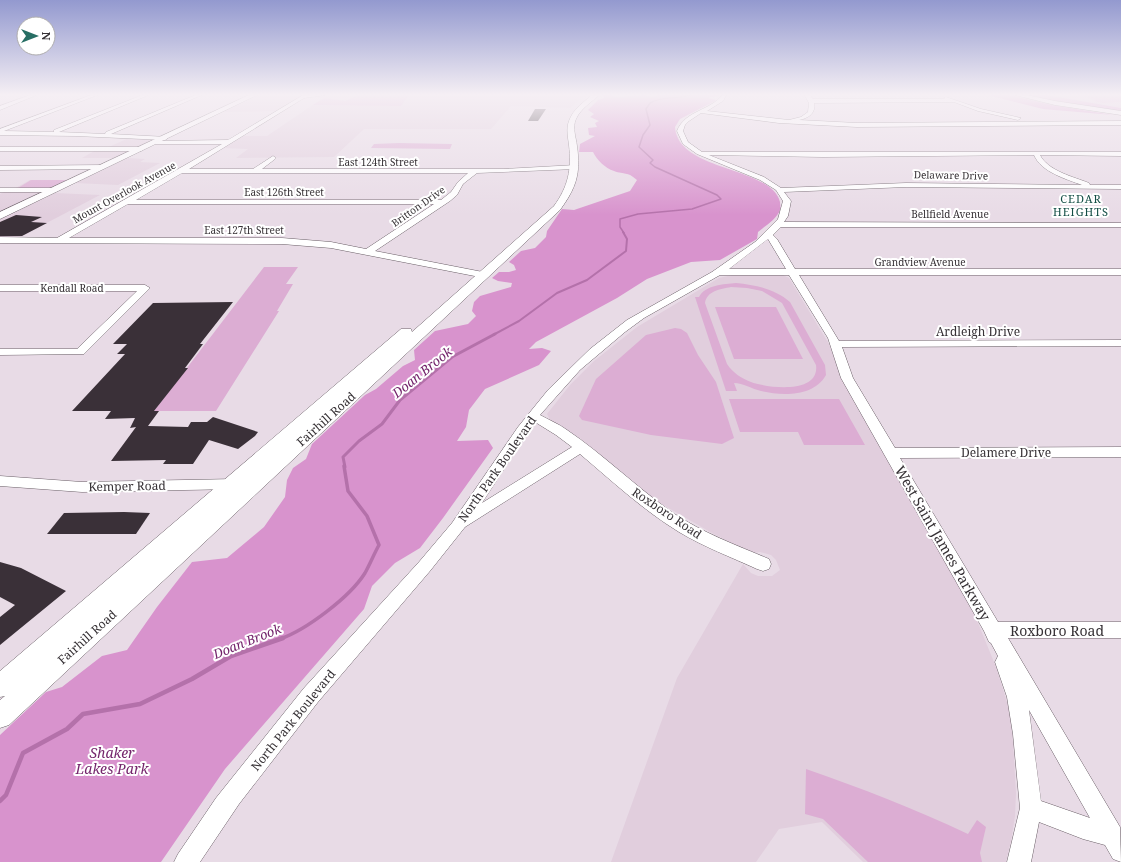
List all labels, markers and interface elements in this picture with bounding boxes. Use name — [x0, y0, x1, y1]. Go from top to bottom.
north arrow — [16, 16, 56, 56]
text: N — [39, 32, 54, 41]
street label: East 124th Street — [338, 155, 418, 169]
street label: Mount Overlook Avenue — [70, 158, 178, 226]
street label: Delaware Drive — [914, 167, 988, 183]
street label: Britton Drive — [388, 182, 448, 230]
street label: East 126th Street — [244, 185, 324, 199]
district label: CEDAR HEIGHTS — [1053, 191, 1109, 219]
street label: Bellfield Avenue — [911, 207, 989, 221]
street label: East 127th Street — [204, 223, 284, 237]
street label: Grandview Avenue — [874, 255, 966, 269]
street label: Kendall Road — [40, 281, 104, 295]
street label: Ardleigh Drive — [936, 323, 1020, 340]
water label: Doan Brook — [387, 342, 456, 402]
street label: Fairhill Road — [293, 388, 360, 450]
street label: North Park Boulevard — [454, 412, 540, 525]
street label: Delamere Drive — [961, 444, 1051, 461]
street label: West Saint James Parkway — [891, 462, 995, 624]
street label: Kemper Road — [88, 477, 166, 495]
street label: Roxboro Road — [629, 483, 706, 543]
street label: Fairhill Road — [54, 606, 121, 668]
water label: Doan Brook — [209, 619, 284, 663]
street label: Roxboro Road — [1010, 621, 1104, 640]
street label: North Park Boulevard — [247, 665, 340, 774]
park label: Shaker Lakes Park — [75, 743, 149, 778]

